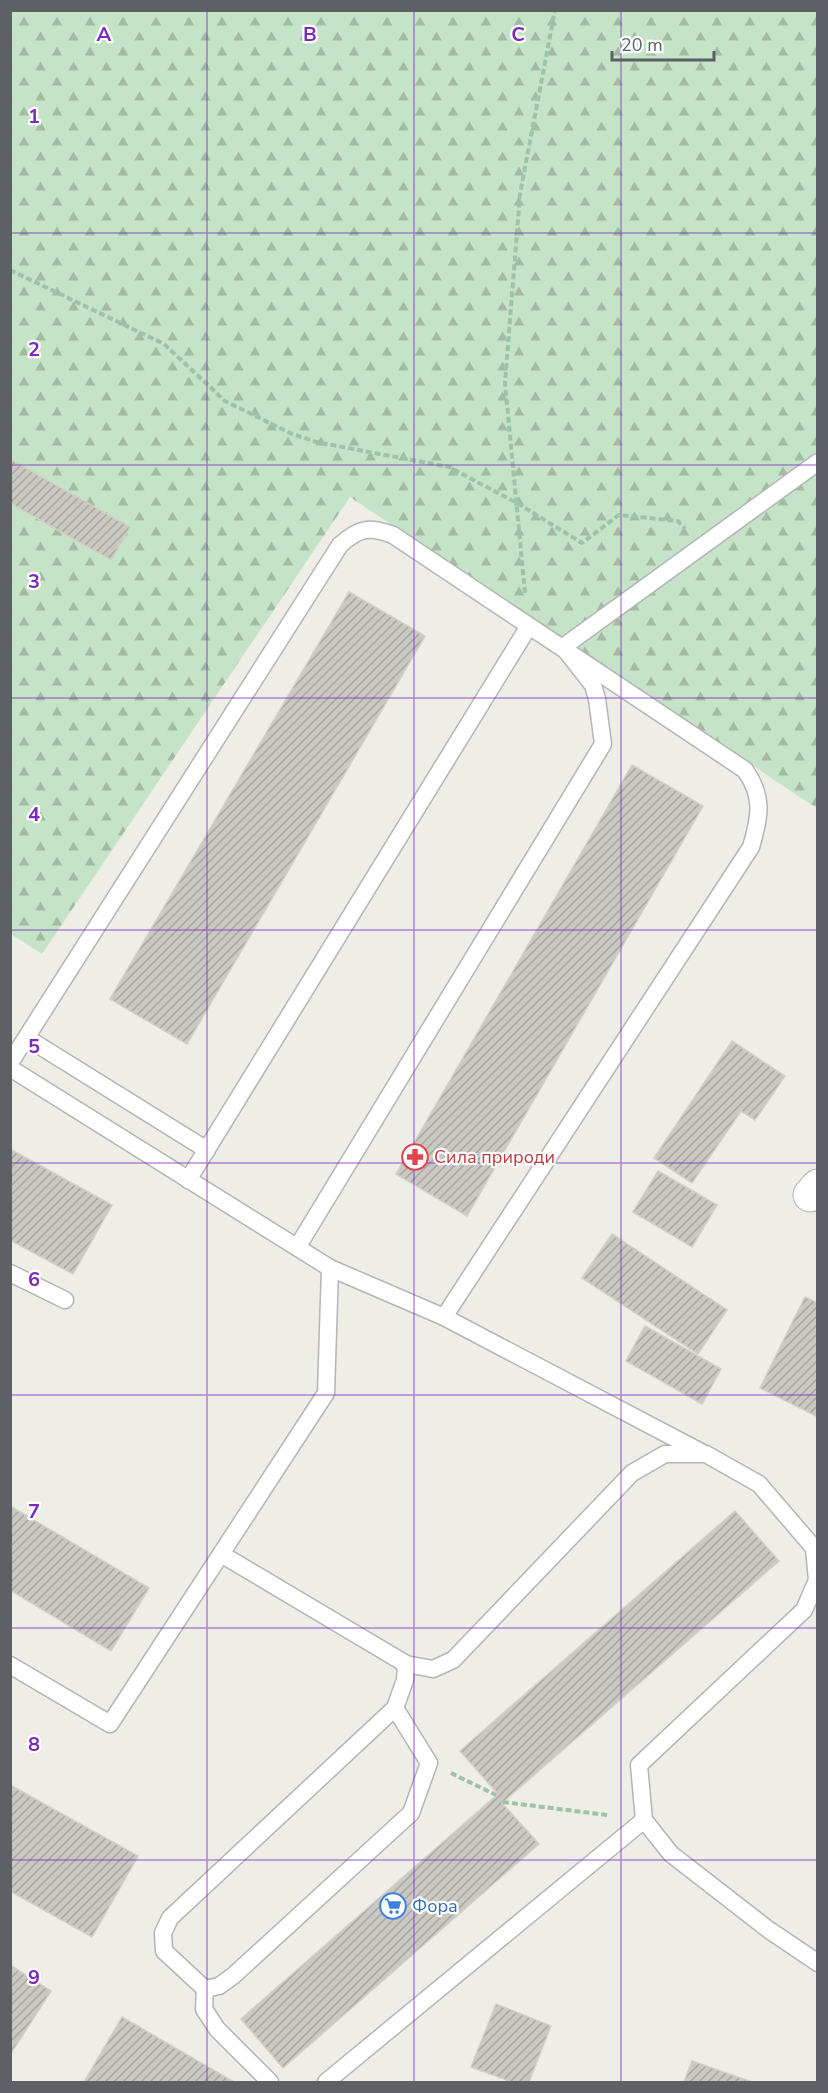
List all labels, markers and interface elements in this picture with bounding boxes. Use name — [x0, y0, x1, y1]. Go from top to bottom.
text: A — [97, 21, 112, 48]
text: B — [303, 21, 317, 48]
text: C — [511, 21, 525, 48]
scale bar — [612, 24, 714, 62]
text: 20 m — [621, 33, 663, 57]
text: 1 — [28, 103, 40, 130]
text: 2 — [28, 336, 40, 363]
text: 3 — [28, 568, 40, 595]
text: 4 — [28, 801, 40, 828]
text: 5 — [28, 1033, 40, 1060]
pharmacy icon: Сила природи — [400, 1142, 430, 1172]
place label: Сила природи — [434, 1145, 555, 1169]
text: 6 — [28, 1266, 40, 1293]
text: 7 — [28, 1498, 40, 1525]
text: 8 — [28, 1731, 40, 1758]
supermarket icon: Фора — [378, 1891, 408, 1921]
place label: Фора — [412, 1894, 458, 1918]
text: 9 — [28, 1964, 40, 1991]

